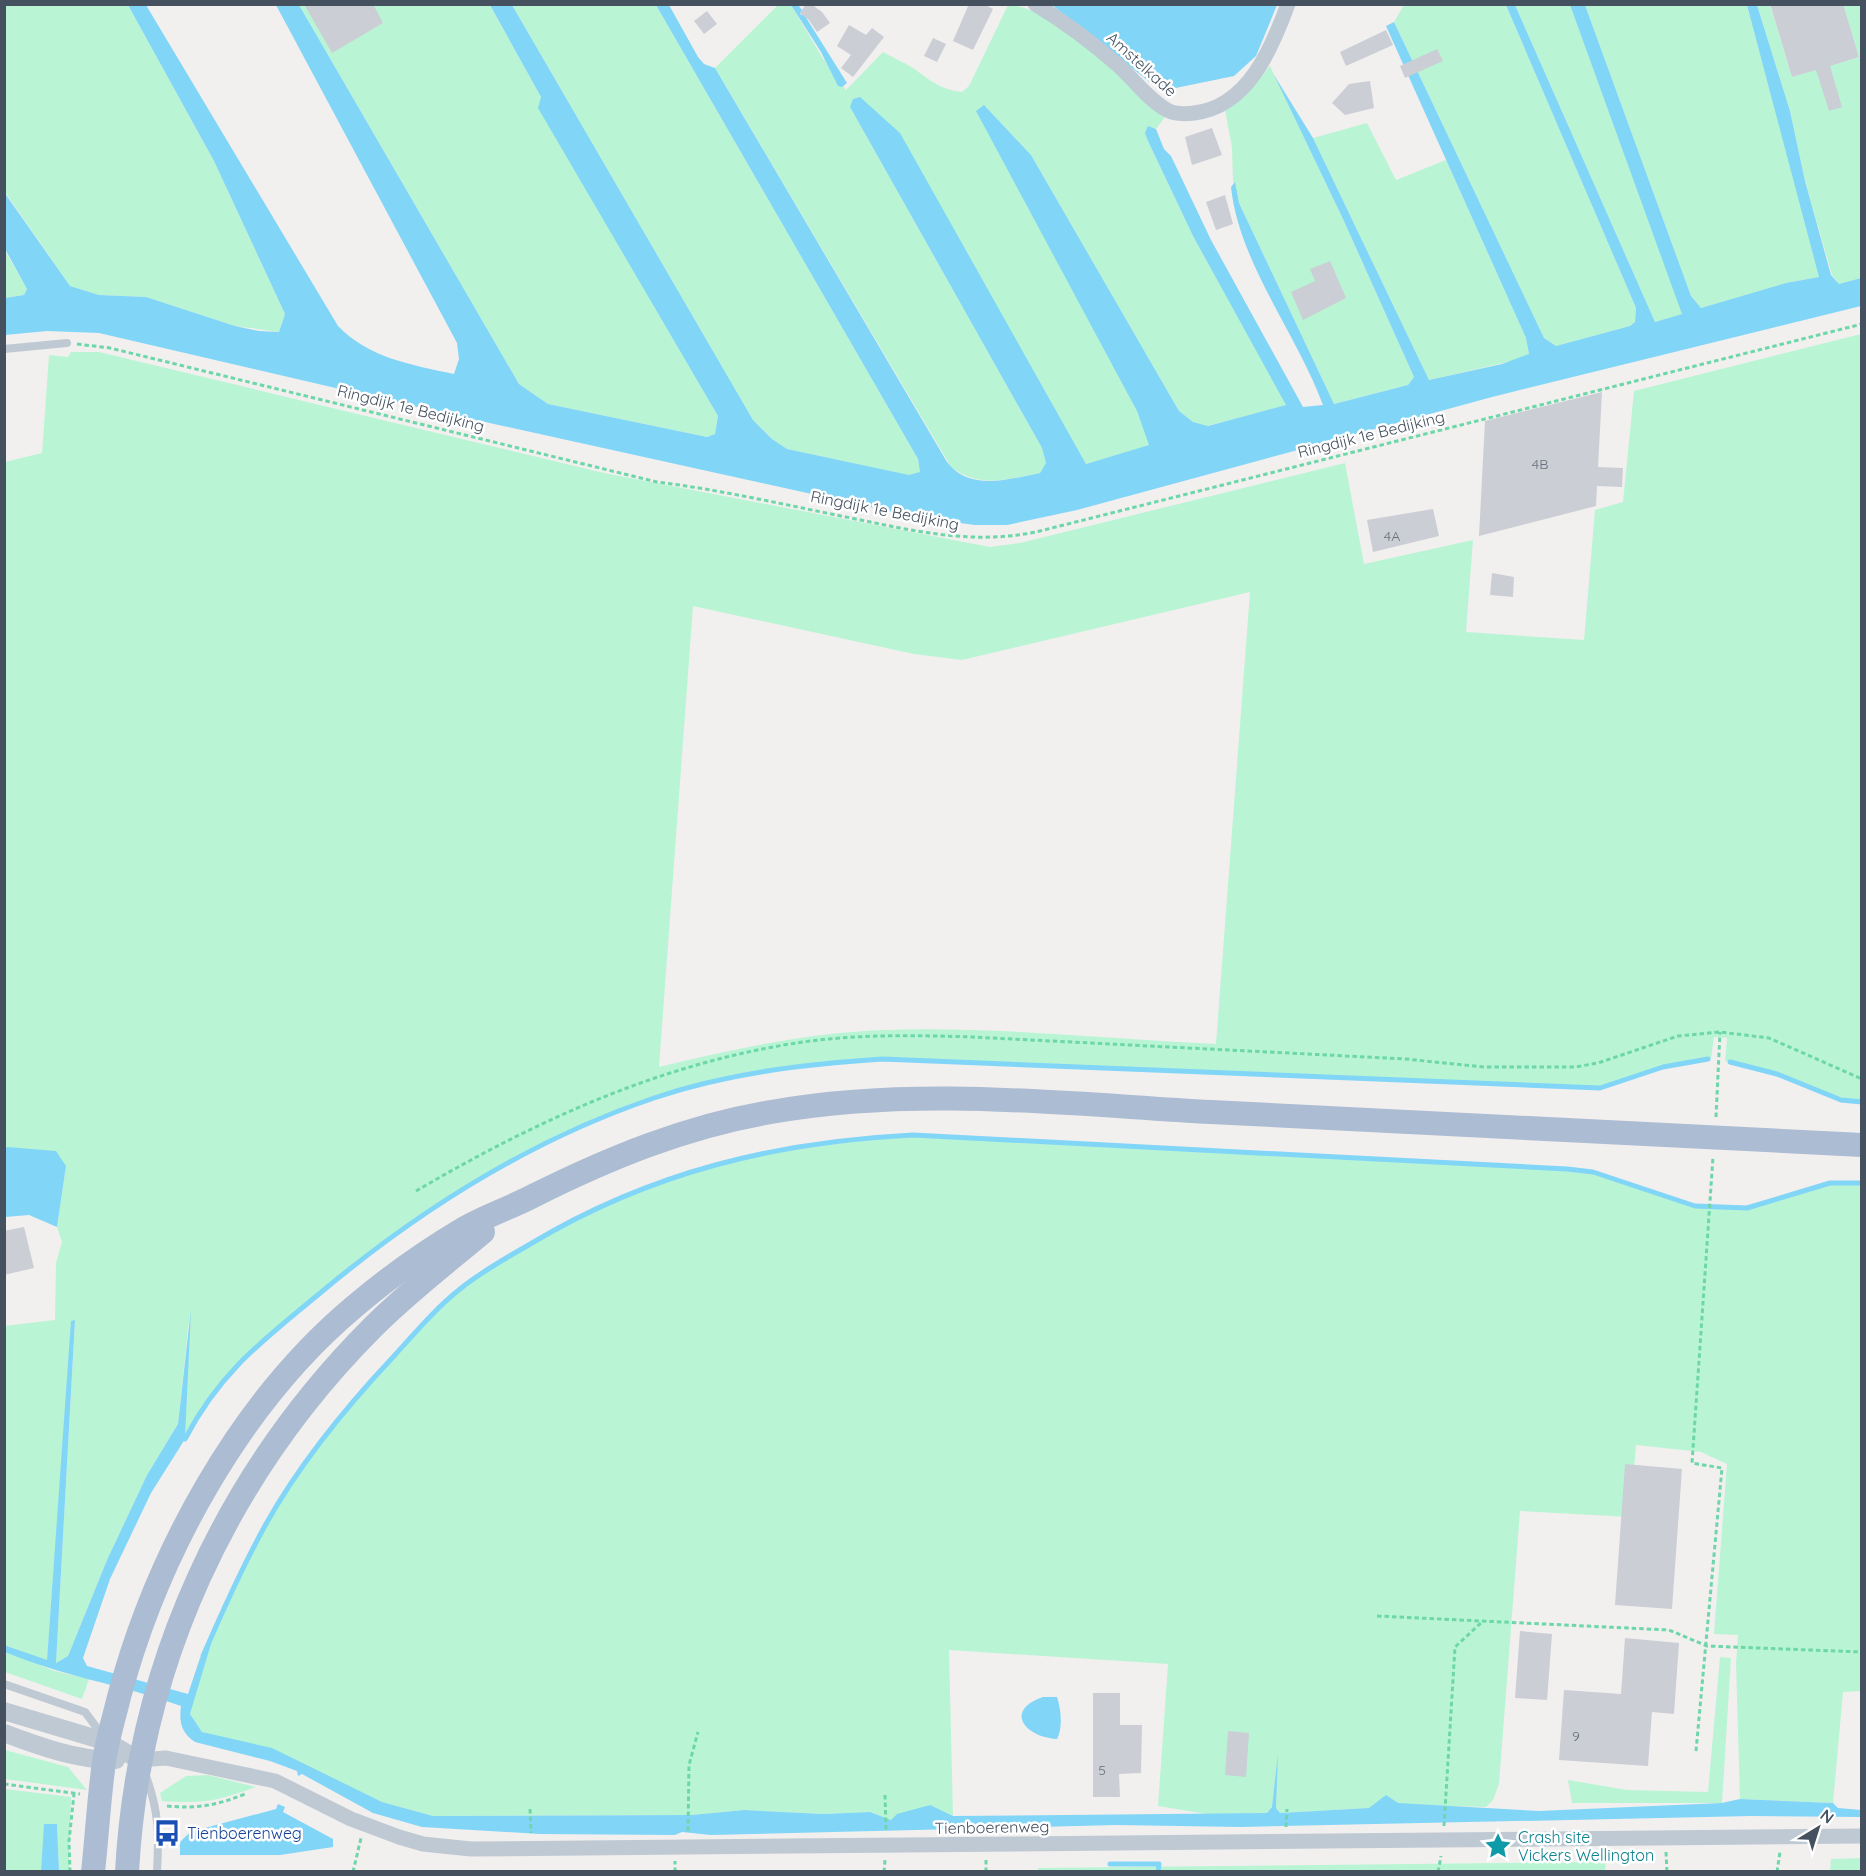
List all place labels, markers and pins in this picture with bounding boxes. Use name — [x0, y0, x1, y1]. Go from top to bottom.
bus stop icon: Tienboerenweg — [152, 1818, 182, 1848]
place label: Tienboerenweg — [187, 1823, 302, 1843]
place label: Crash site Vickers Wellington — [1518, 1827, 1654, 1865]
place icon: Crash site Vickers Wellington — [1483, 1831, 1513, 1861]

